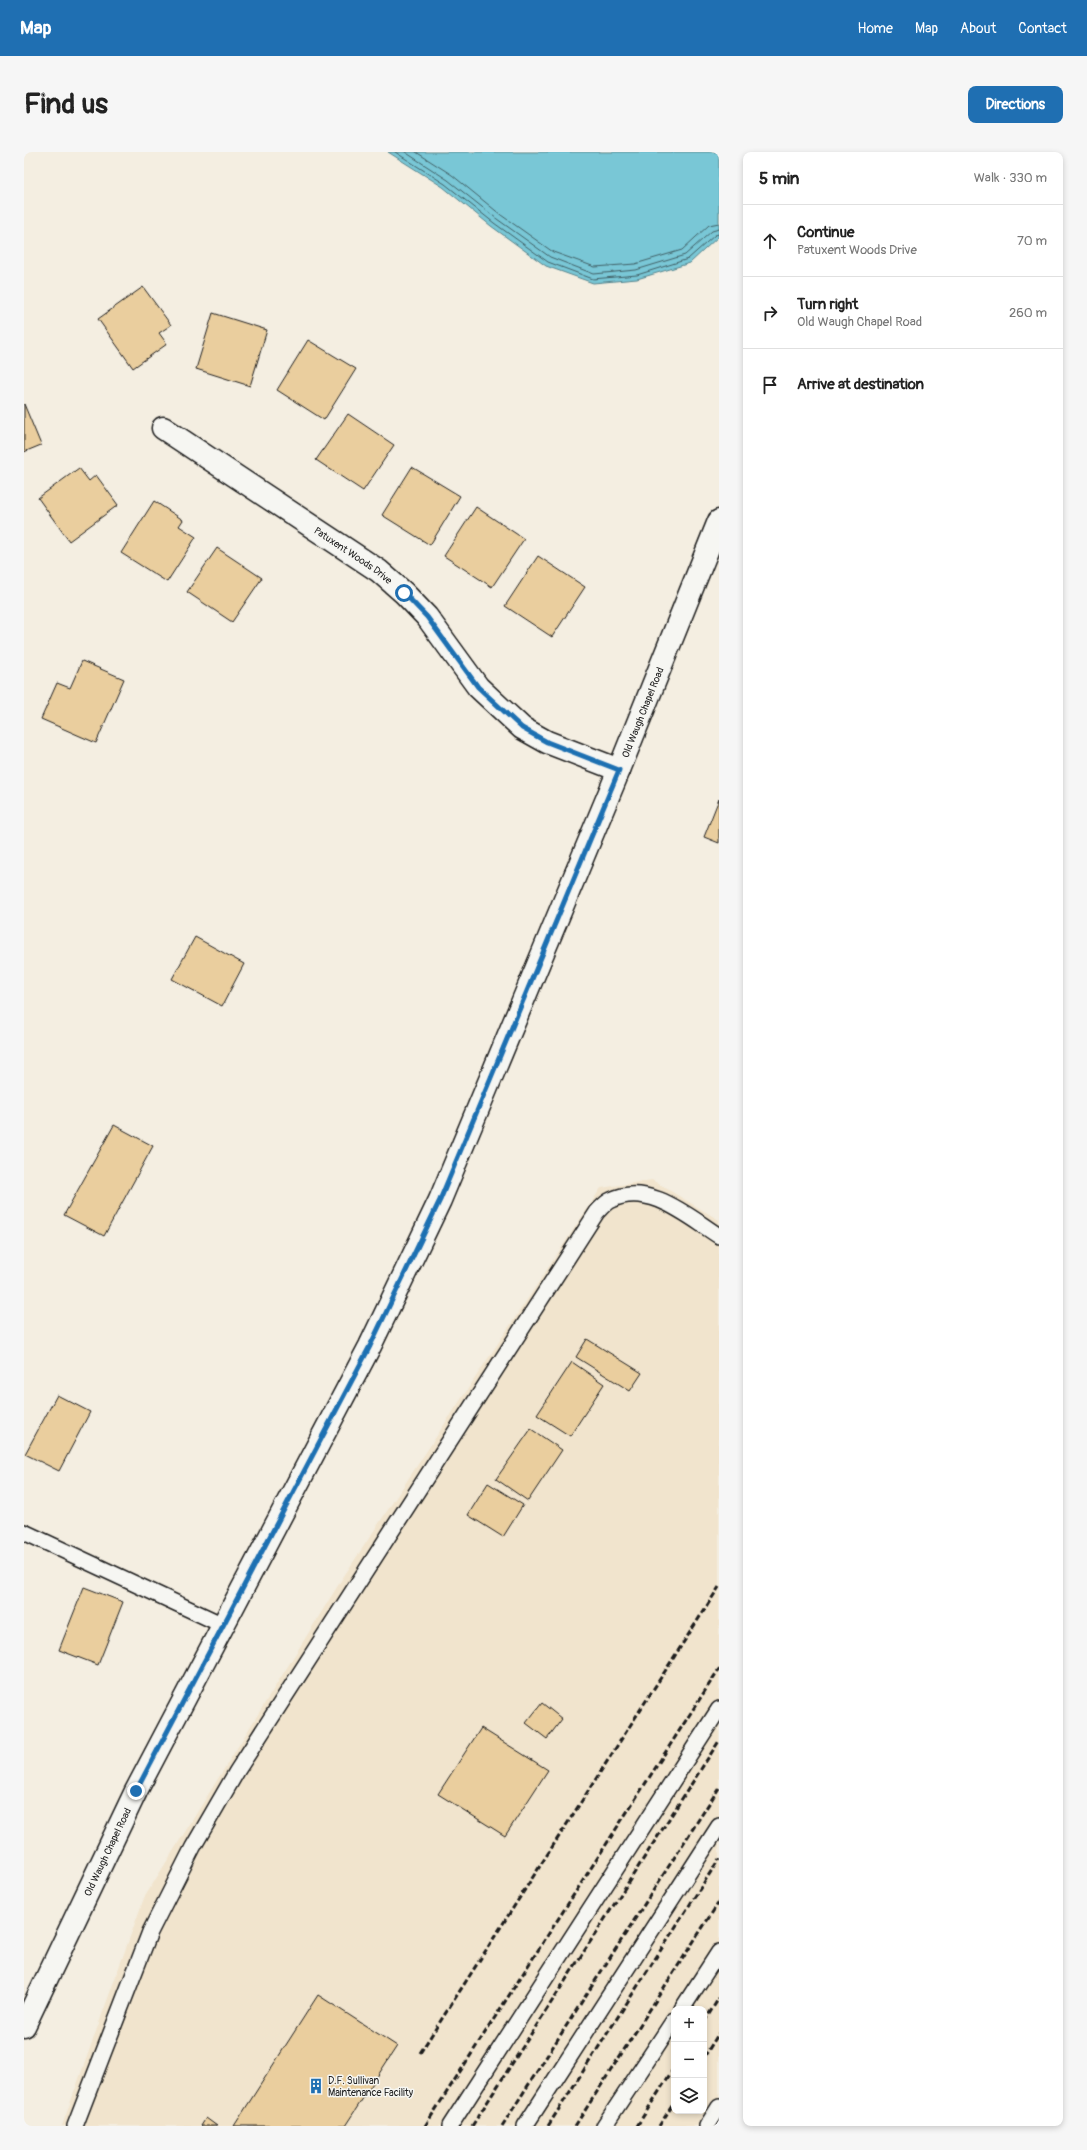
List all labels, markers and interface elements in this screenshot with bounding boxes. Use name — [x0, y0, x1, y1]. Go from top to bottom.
text: Map — [20, 16, 51, 40]
text: Home — [858, 20, 893, 37]
text: Map — [915, 20, 938, 37]
text: About — [960, 20, 996, 37]
text: Contact — [1018, 20, 1067, 37]
button: Directions — [968, 86, 1063, 123]
text: Find us — [24, 87, 108, 122]
text: 5 min — [759, 168, 799, 189]
text: Walk · 330 m — [974, 170, 1047, 186]
text: Continue — [797, 223, 855, 242]
icon: ahead — [759, 230, 781, 252]
text: 70 m — [1017, 233, 1047, 249]
text: Patuxent Woods Drive — [797, 242, 917, 258]
text: Turn right — [797, 295, 858, 314]
icon: right — [759, 302, 781, 324]
text: 260 m — [1009, 305, 1047, 321]
text: Old Waugh Chapel Road — [797, 314, 922, 330]
icon: arrive — [759, 374, 781, 396]
text: Arrive at destination — [797, 375, 924, 394]
street label: Patuxent Woods Drive — [312, 525, 394, 587]
route start — [395, 584, 413, 602]
street label: Old Waugh Chapel Road — [620, 666, 667, 760]
route end — [127, 1782, 145, 1800]
street label: Old Waugh Chapel Road — [82, 1806, 134, 1898]
map controls — [671, 2006, 707, 2114]
button: + — [671, 2006, 707, 2042]
button: − — [671, 2042, 707, 2078]
place label: D.F. Sullivan Maintenance Facility — [328, 2075, 414, 2099]
building icon: D.F. Sullivan Maintenance Facility — [307, 2077, 325, 2095]
button: layers — [671, 2078, 707, 2114]

